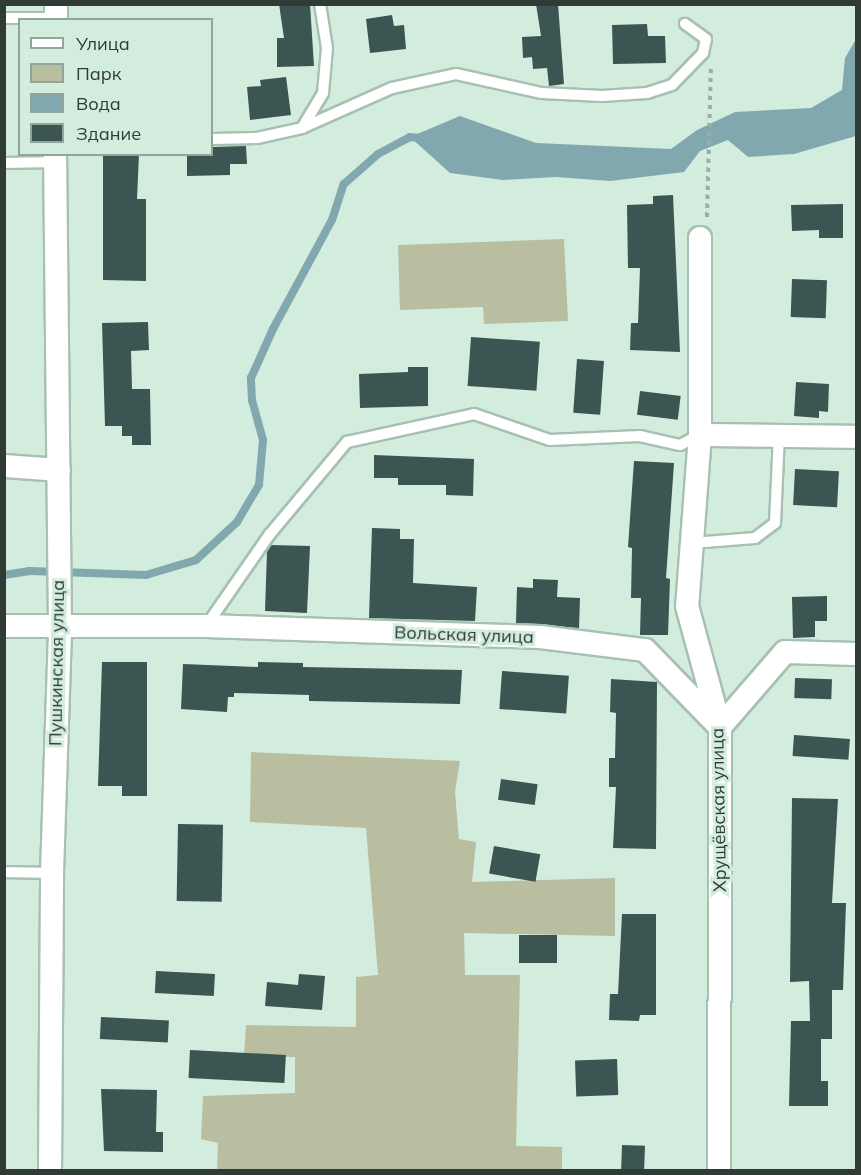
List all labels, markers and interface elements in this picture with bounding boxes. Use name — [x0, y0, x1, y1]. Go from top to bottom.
legend — [18, 18, 213, 156]
text: Улица — [76, 32, 130, 55]
text: Парк — [76, 62, 121, 85]
text: Вода — [76, 92, 121, 115]
text: Здание — [76, 122, 141, 145]
street label: Пушкинская улица — [45, 580, 69, 746]
street label: Вольская улица — [394, 622, 534, 648]
street label: Хрущёвская улица — [707, 728, 731, 892]

